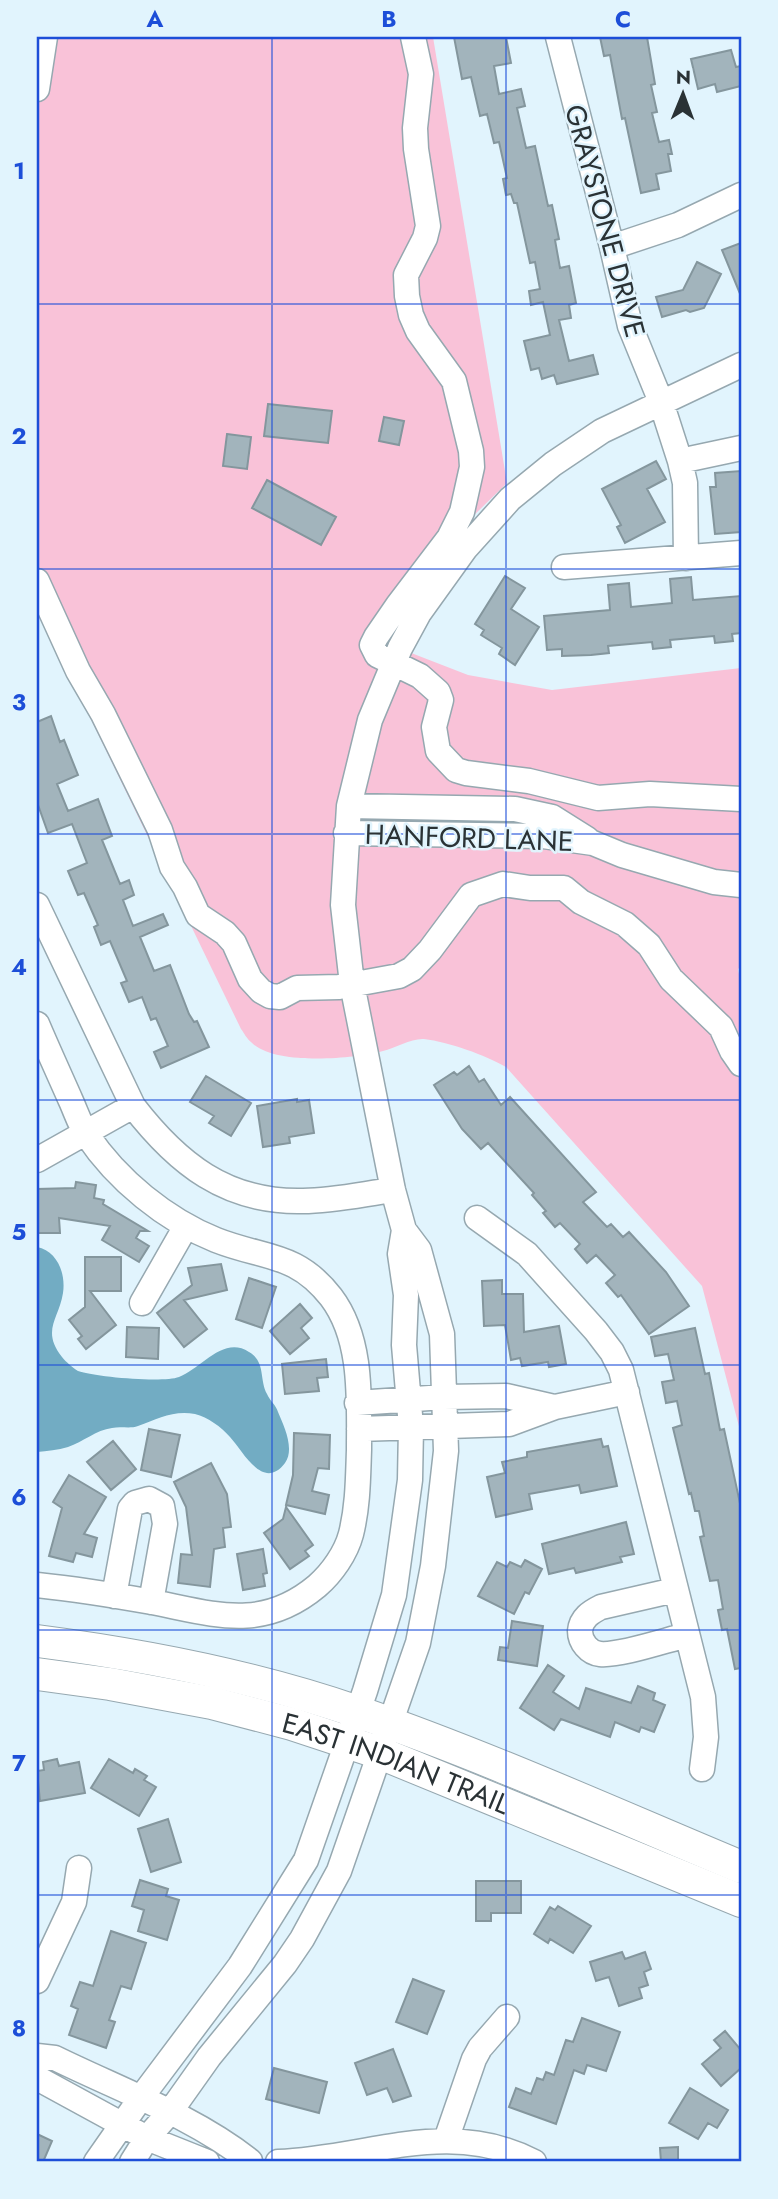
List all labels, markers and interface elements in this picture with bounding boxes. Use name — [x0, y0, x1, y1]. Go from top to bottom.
text: A — [146, 2, 164, 36]
text: B — [381, 2, 397, 36]
text: C — [615, 2, 631, 36]
north arrow — [648, 60, 718, 130]
text: N — [676, 64, 691, 91]
street label: GRAYSTONE DRIVE — [554, 100, 656, 342]
text: 1 — [13, 154, 25, 188]
text: 2 — [11, 419, 27, 453]
text: 3 — [12, 685, 26, 719]
street label: HANFORD LANE — [364, 814, 574, 862]
text: 4 — [11, 950, 27, 984]
text: 5 — [12, 1215, 26, 1249]
text: 6 — [11, 1480, 27, 1514]
street label: EAST INDIAN TRAIL — [278, 1702, 516, 1825]
text: 7 — [12, 1746, 26, 1780]
text: 8 — [12, 2011, 26, 2045]

